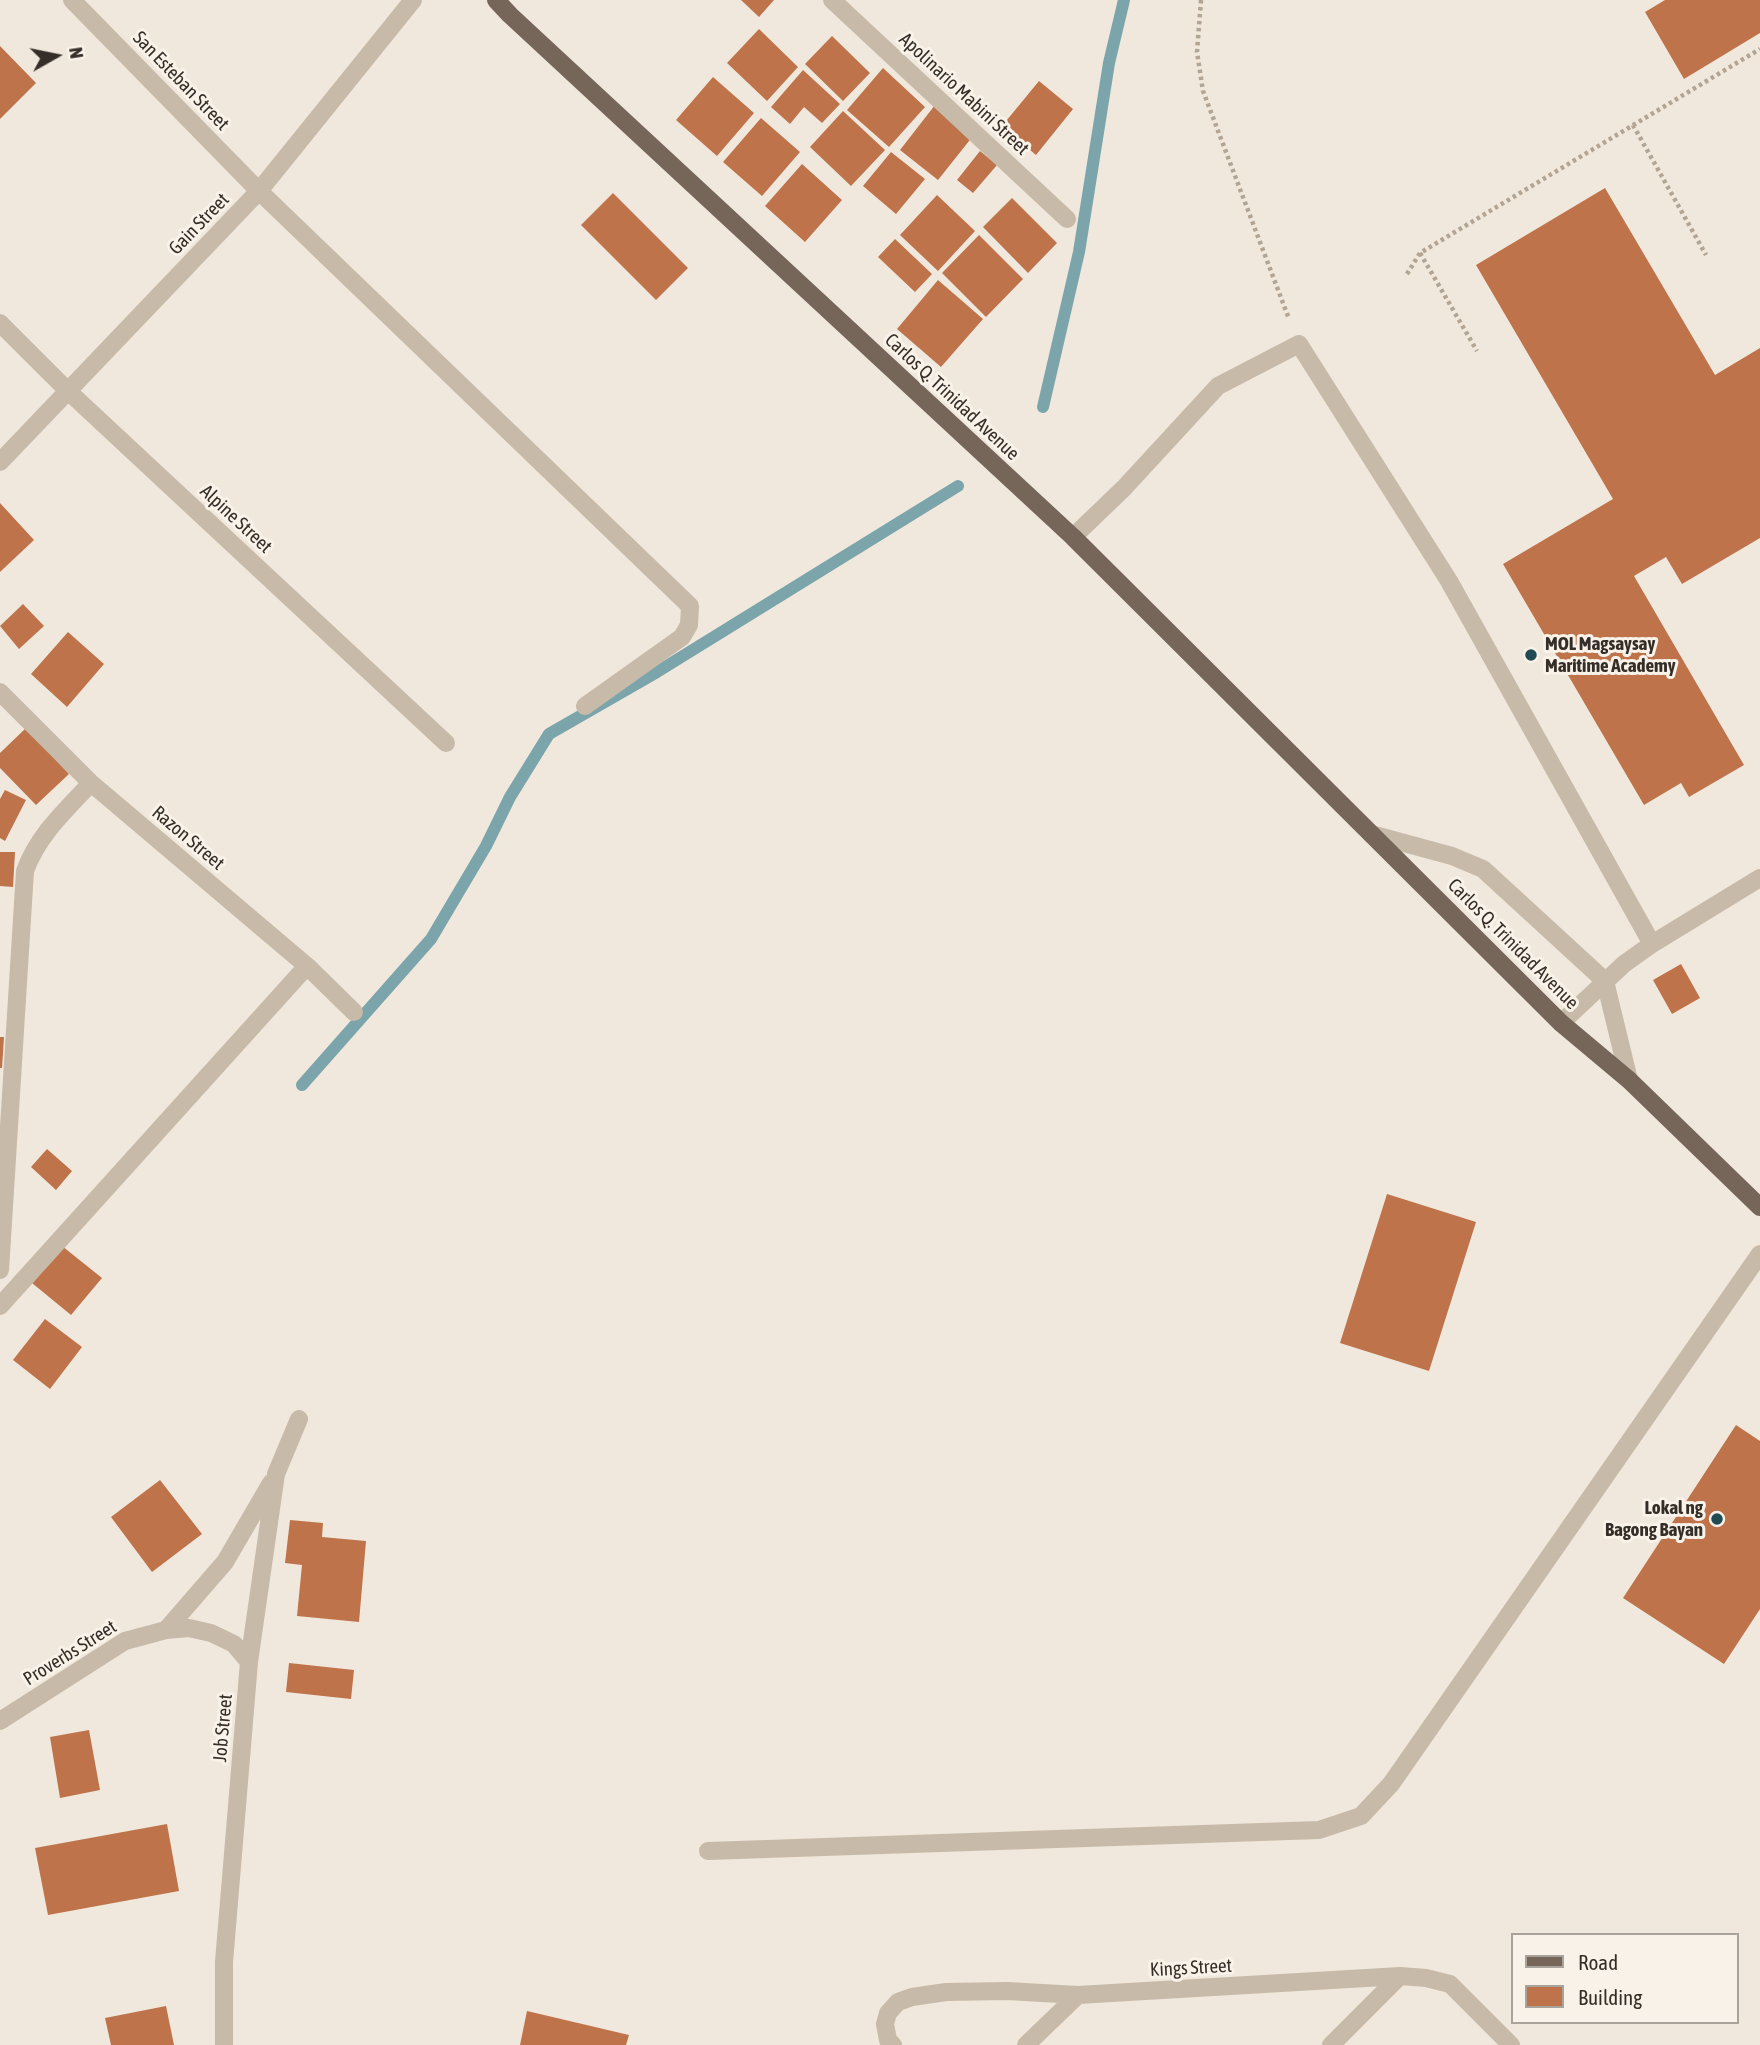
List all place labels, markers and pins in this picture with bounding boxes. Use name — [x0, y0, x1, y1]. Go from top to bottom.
place label: MOL Magsaysay Maritime Academy — [1545, 633, 1676, 677]
marker: MOL Magsaysay Maritime Academy — [1523, 647, 1539, 663]
place label: Lokal ng Bagong Bayan — [1605, 1497, 1703, 1541]
marker: Lokal ng Bagong Bayan — [1709, 1511, 1725, 1527]

